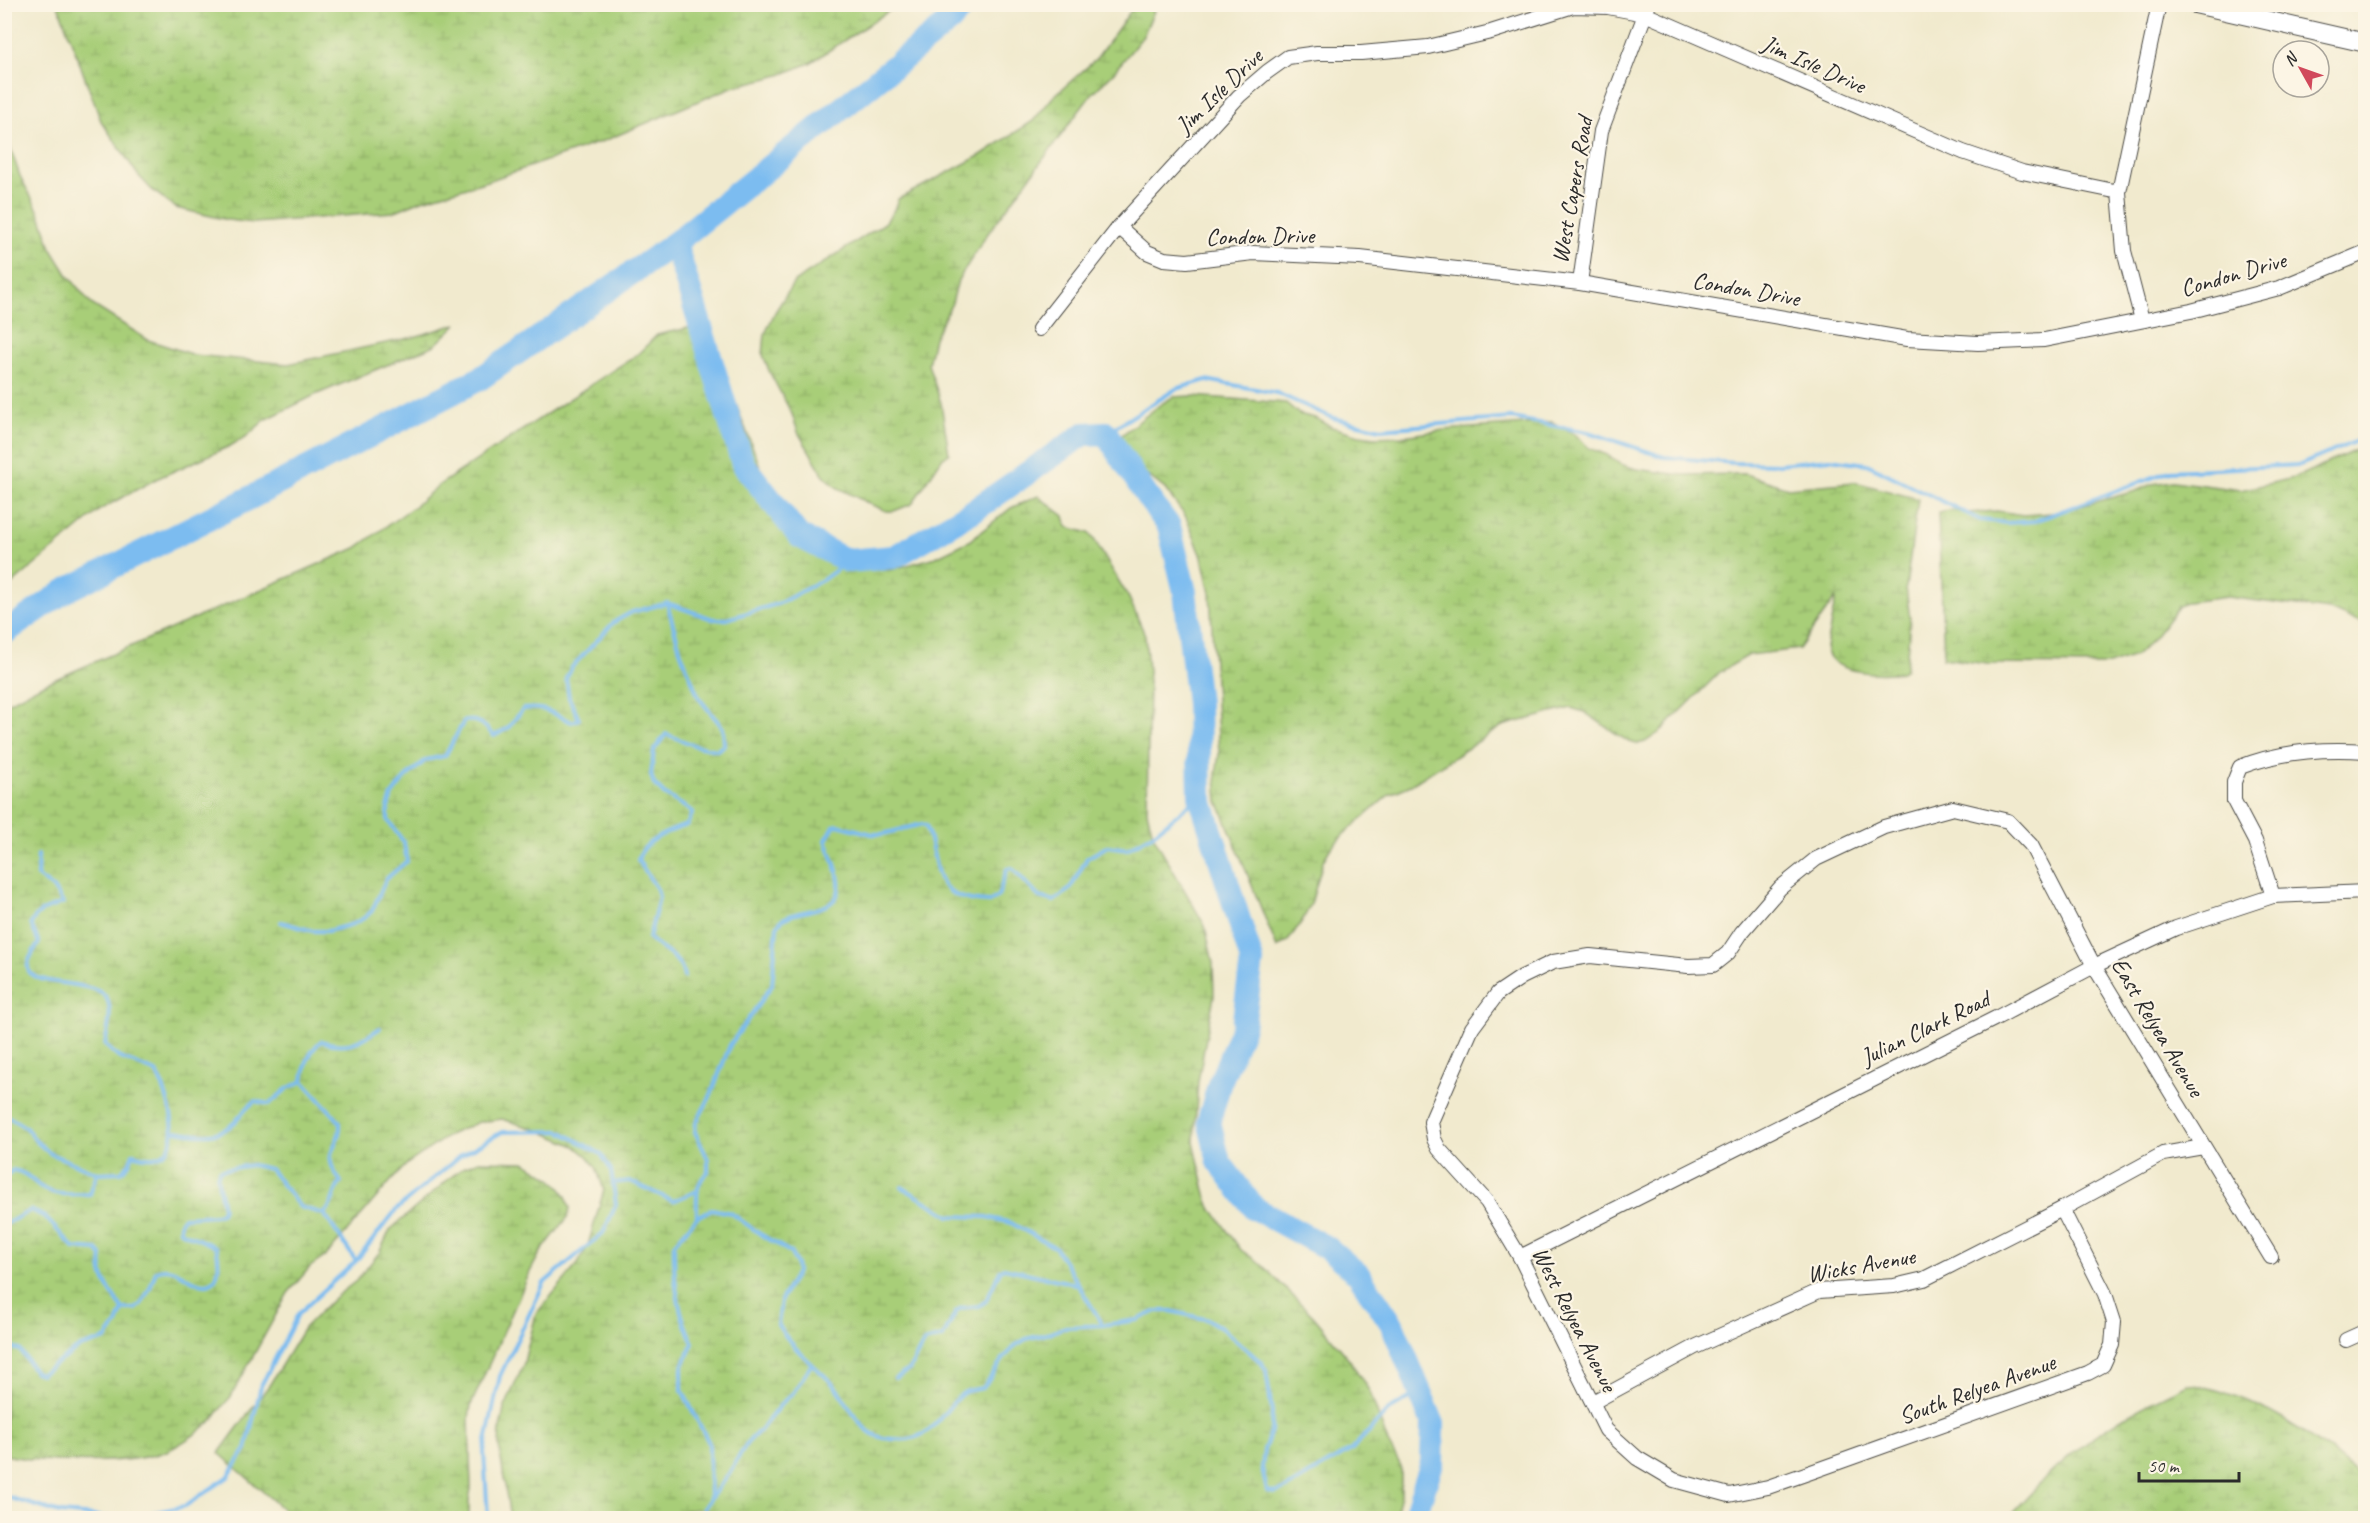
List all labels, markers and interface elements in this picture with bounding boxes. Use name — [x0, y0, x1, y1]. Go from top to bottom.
street label: Jim Isle Drive — [1757, 28, 1872, 101]
north arrow — [2271, 39, 2331, 99]
street label: Jim Isle Drive — [1168, 41, 1270, 141]
text: N — [2279, 47, 2303, 70]
street label: West Capers Road — [1544, 111, 1600, 266]
street label: Condon Drive — [1206, 220, 1316, 252]
street label: Condon Drive — [2177, 244, 2291, 303]
street label: Condon Drive — [1690, 265, 1804, 314]
street label: East Relyea Avenue — [2105, 952, 2212, 1104]
street label: Julian Clark Road — [1855, 982, 1998, 1073]
street label: Wicks Avenue — [1805, 1240, 1919, 1289]
street label: West Relyea Avenue — [1526, 1242, 1625, 1398]
street label: South Relyea Avenue — [1895, 1346, 2061, 1431]
scale bar — [2139, 1445, 2240, 1483]
text: 50 m — [2148, 1455, 2181, 1477]

